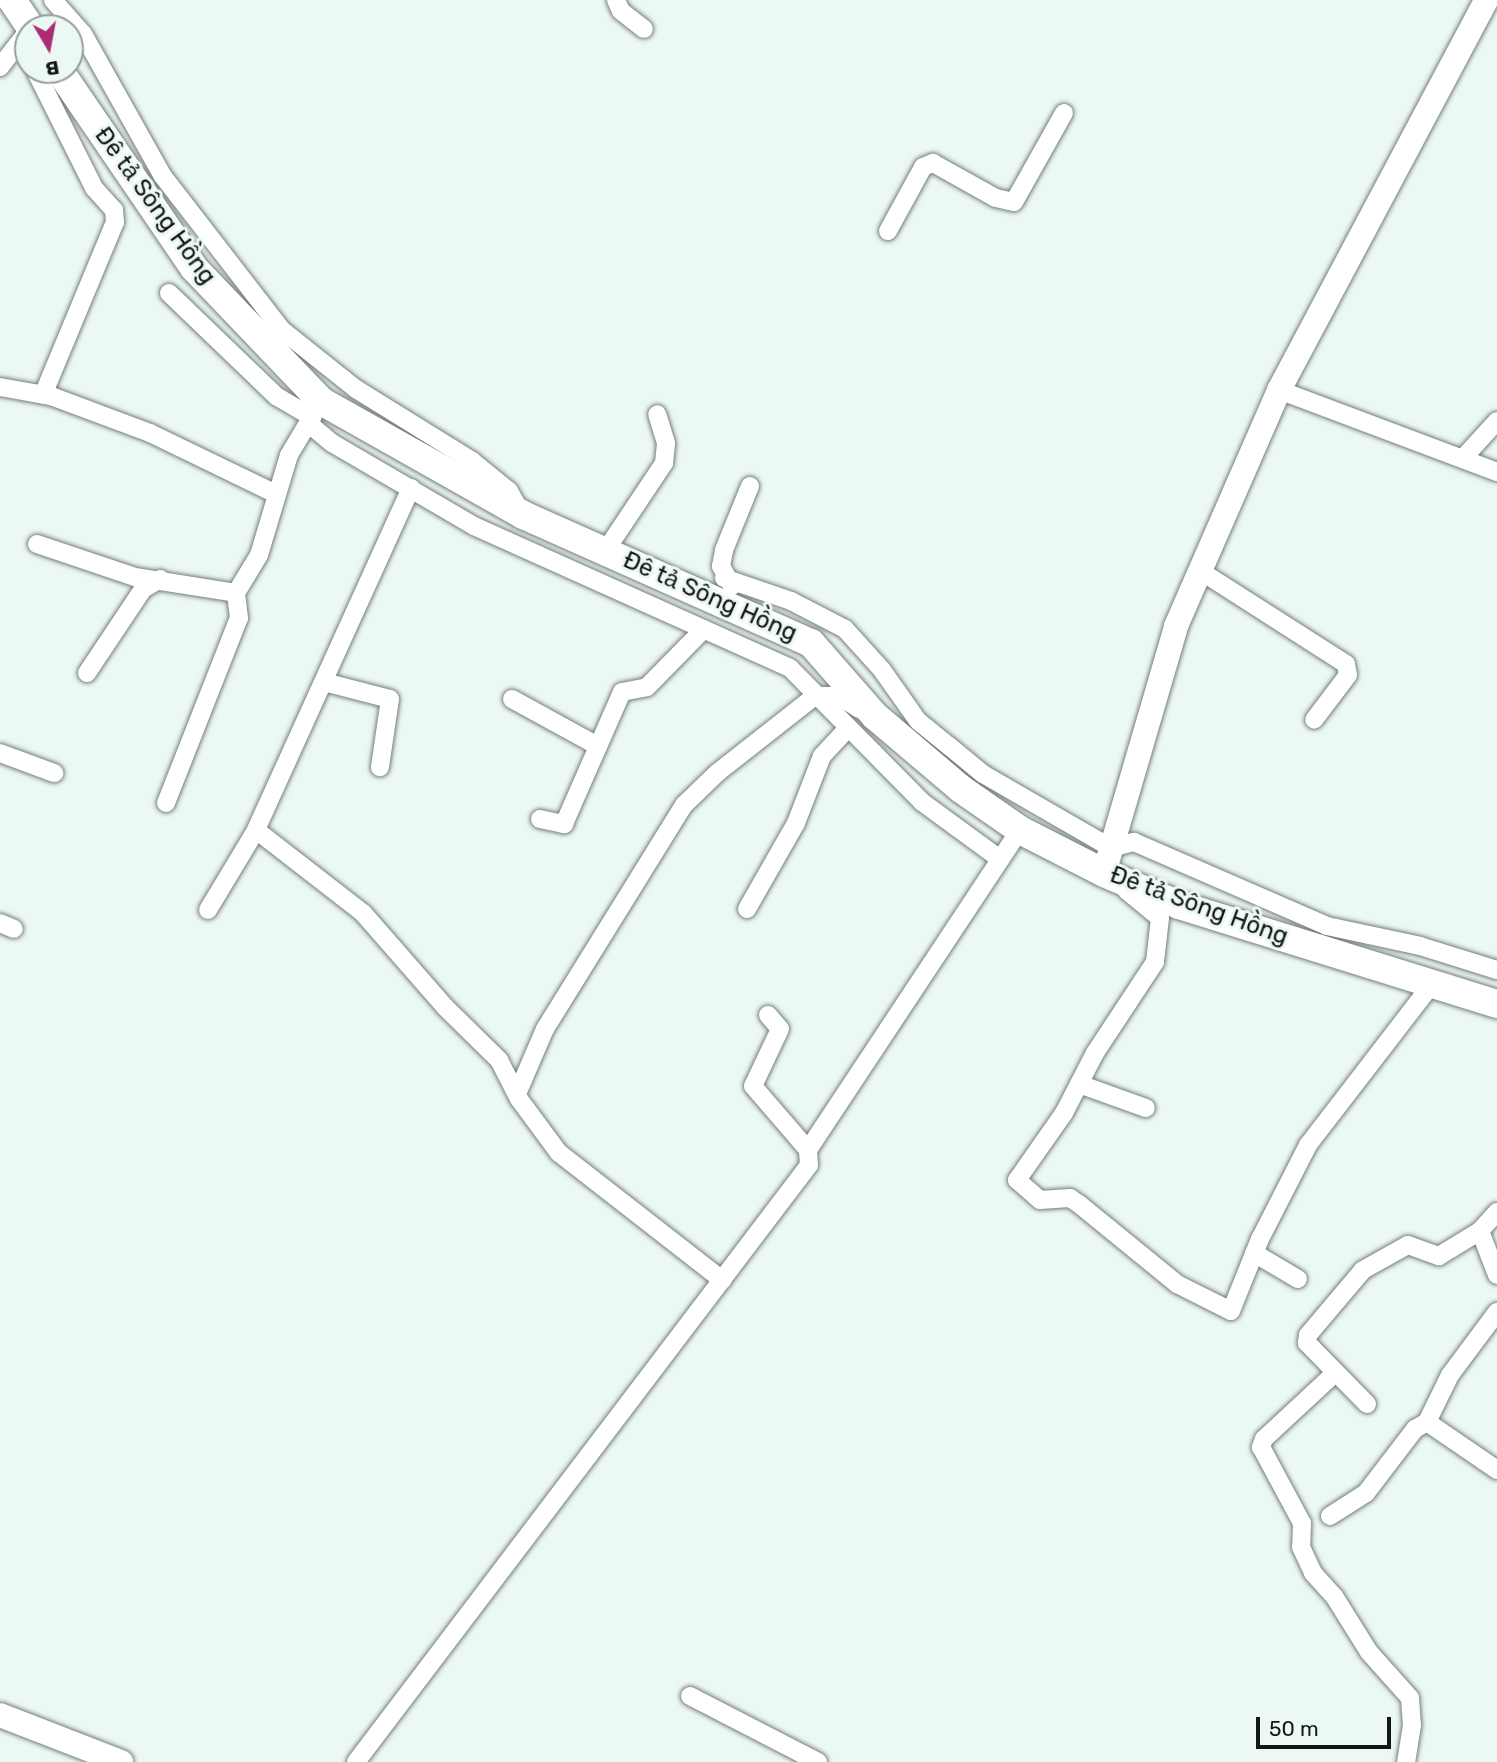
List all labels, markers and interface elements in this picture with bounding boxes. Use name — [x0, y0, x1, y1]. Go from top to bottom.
north arrow — [14, 14, 84, 84]
text: B — [44, 56, 61, 81]
street label: Đê tả Sông Hồng — [88, 122, 222, 290]
street label: Đê tả Sông Hồng — [618, 546, 802, 648]
street label: Đê tả Sông Hồng — [1106, 860, 1292, 952]
scale bar — [1259, 1702, 1394, 1746]
text: 50 m — [1269, 1716, 1319, 1741]

